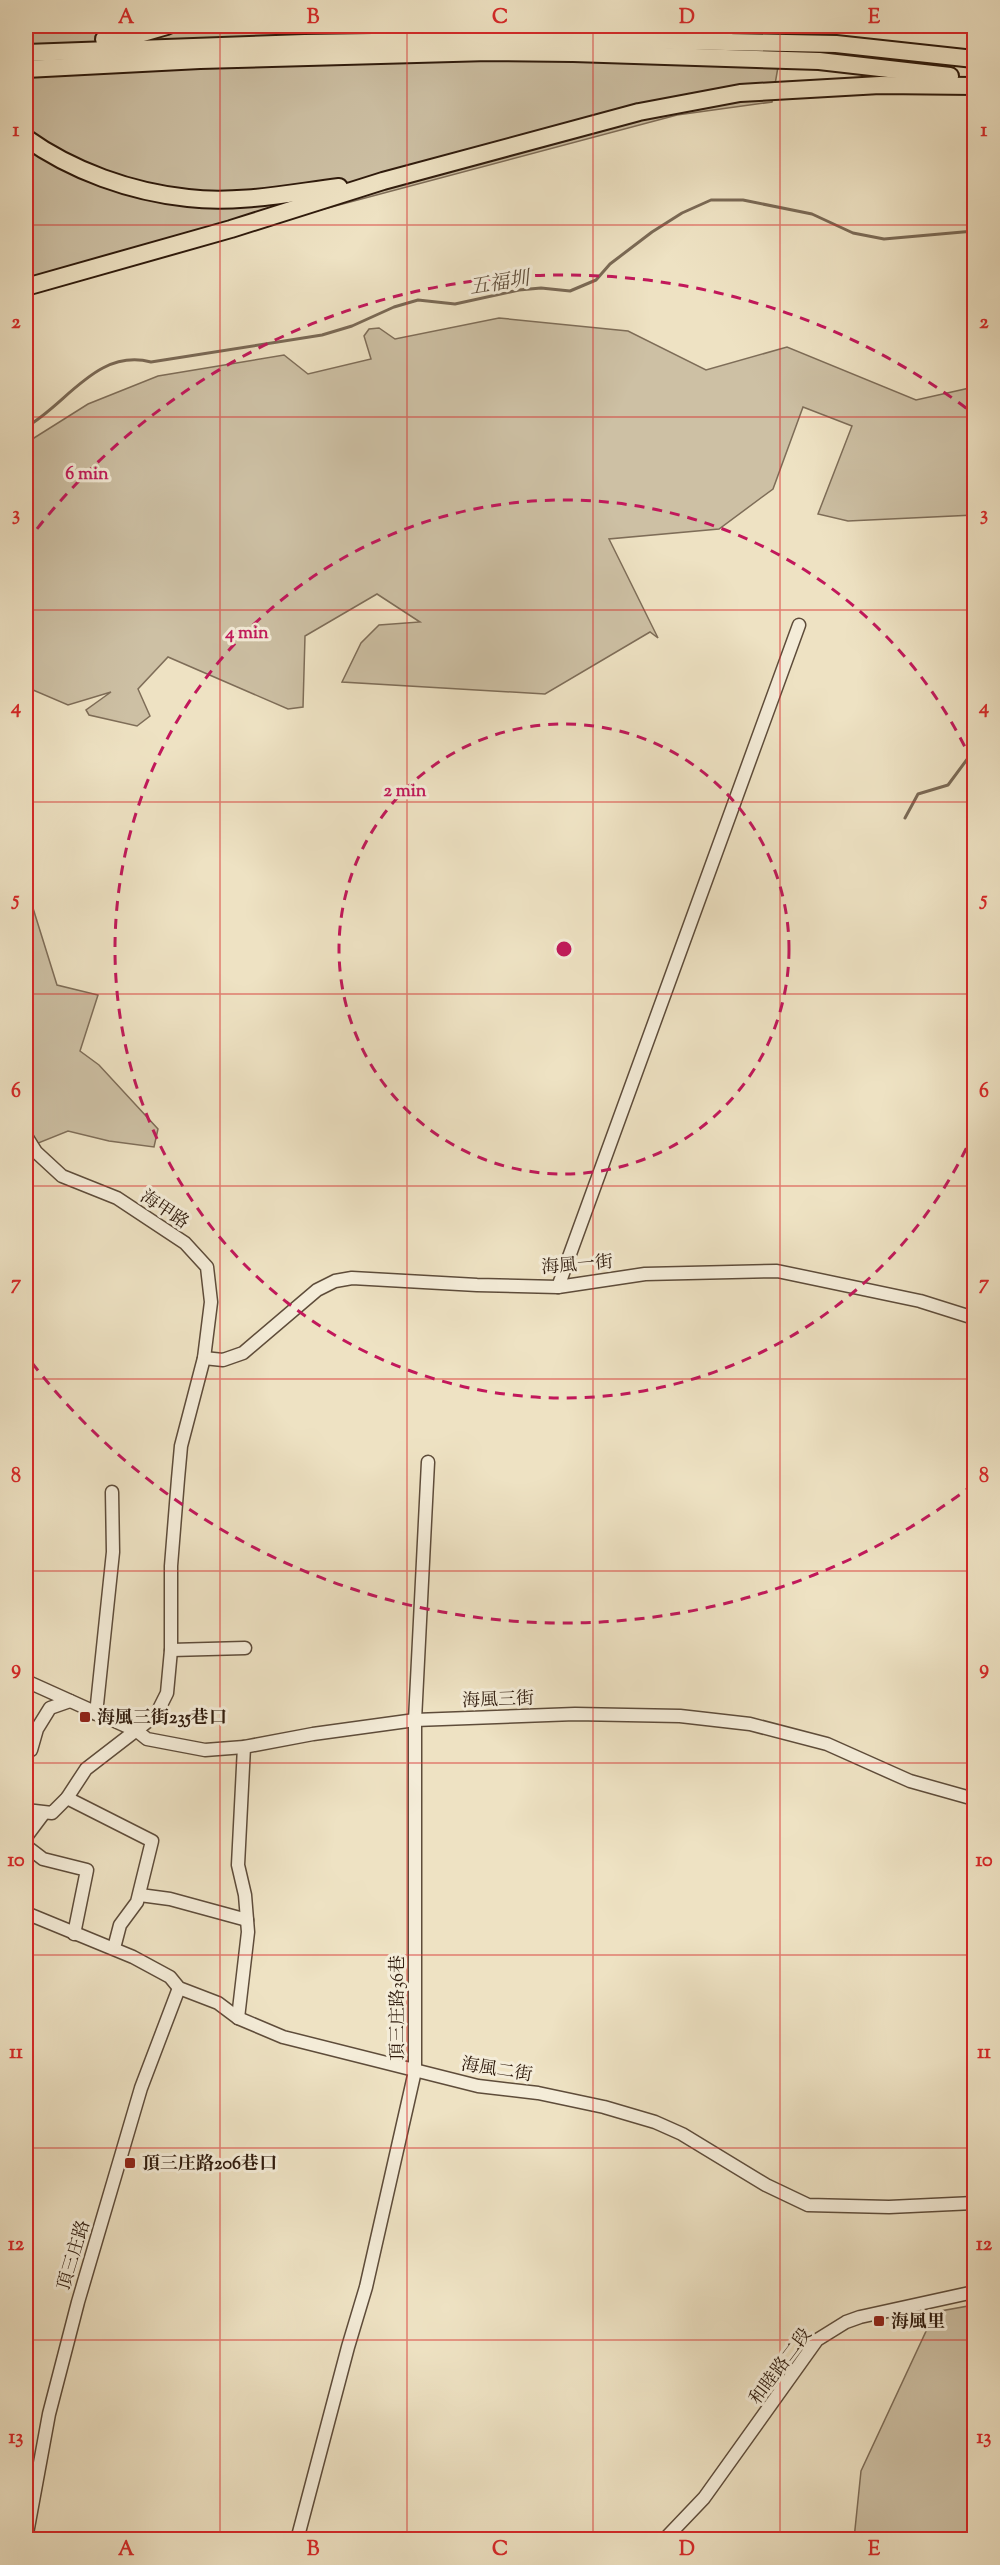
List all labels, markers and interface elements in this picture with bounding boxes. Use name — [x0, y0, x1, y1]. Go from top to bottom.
text: A — [118, 4, 135, 33]
text: B — [307, 4, 320, 33]
text: C — [492, 4, 508, 33]
text: D — [679, 4, 695, 33]
text: E — [868, 4, 881, 33]
text: 1 — [13, 117, 20, 146]
text: 1 — [981, 117, 988, 146]
water label: 五福圳 — [467, 265, 534, 303]
text: 2 — [11, 309, 21, 338]
text: 2 — [979, 309, 989, 338]
text: 6 min — [65, 462, 109, 488]
text: 3 — [12, 501, 20, 530]
text: 3 — [980, 501, 988, 530]
text: 4 min — [224, 621, 269, 647]
text: 4 — [10, 694, 21, 723]
text: 4 — [978, 694, 989, 723]
text: 2 min — [384, 779, 427, 805]
text: 5 — [11, 886, 20, 915]
text: 5 — [979, 886, 988, 915]
centre of rings — [554, 939, 574, 959]
text: 6 — [11, 1078, 21, 1107]
text: 6 — [979, 1078, 989, 1107]
street label: 海甲路 — [134, 1185, 194, 1237]
street label: 海風一街 — [540, 1250, 614, 1282]
text: 7 — [11, 1270, 22, 1299]
text: 7 — [979, 1270, 990, 1299]
text: 8 — [11, 1463, 21, 1492]
text: 8 — [979, 1463, 989, 1492]
text: 9 — [11, 1655, 21, 1684]
text: 9 — [979, 1655, 989, 1684]
street label: 海風三街 — [462, 1687, 535, 1715]
place label: 海風三街235巷口 — [97, 1706, 227, 1732]
marker: 海風三街235巷口 — [78, 1710, 92, 1724]
text: 10 — [7, 1847, 25, 1876]
text: 10 — [975, 1847, 993, 1876]
street label: 頂三庄路36巷 — [386, 1955, 412, 2061]
text: 11 — [9, 2039, 23, 2068]
text: 11 — [977, 2039, 991, 2068]
street label: 海風二街 — [459, 2053, 534, 2089]
place label: 頂三庄路206巷口 — [142, 2152, 277, 2178]
marker: 頂三庄路206巷口 — [123, 2156, 137, 2170]
street label: 頂三庄路 — [52, 2217, 98, 2294]
text: 12 — [8, 2231, 25, 2260]
text: 12 — [976, 2231, 993, 2260]
place label: 海風里 — [891, 2310, 945, 2336]
marker: 海風里 — [872, 2314, 886, 2328]
street label: 和睦路二段 — [744, 2323, 819, 2411]
text: 13 — [9, 2424, 23, 2453]
text: 13 — [977, 2424, 991, 2453]
text: A — [118, 2536, 135, 2565]
text: B — [307, 2536, 320, 2565]
text: C — [492, 2536, 508, 2565]
text: D — [679, 2536, 695, 2565]
text: E — [868, 2536, 881, 2565]

